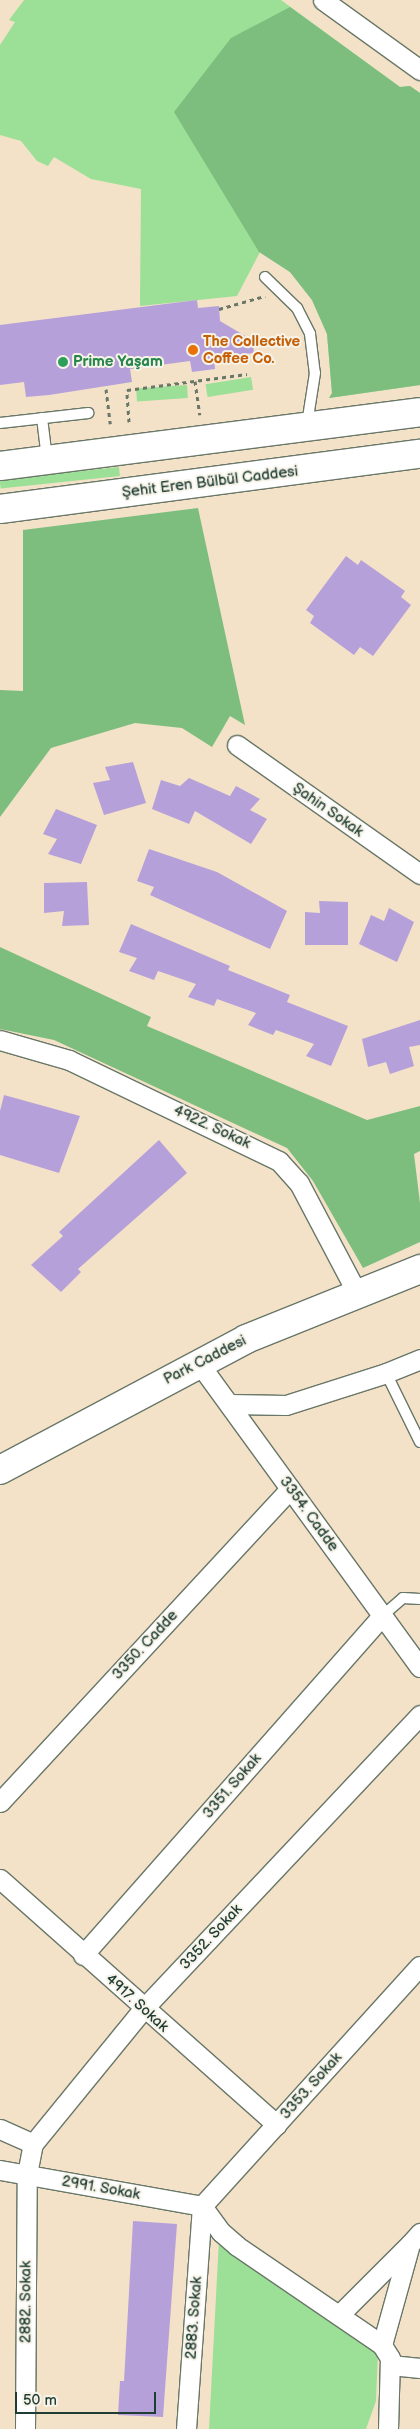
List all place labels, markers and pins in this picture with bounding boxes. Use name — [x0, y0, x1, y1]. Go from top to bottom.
place label: The Collective Coffee Co. — [203, 332, 300, 367]
marker: The Collective Coffee Co. — [187, 344, 199, 356]
place label: Prime Yaşam — [73, 353, 163, 371]
marker: Prime Yaşam — [57, 356, 69, 368]

